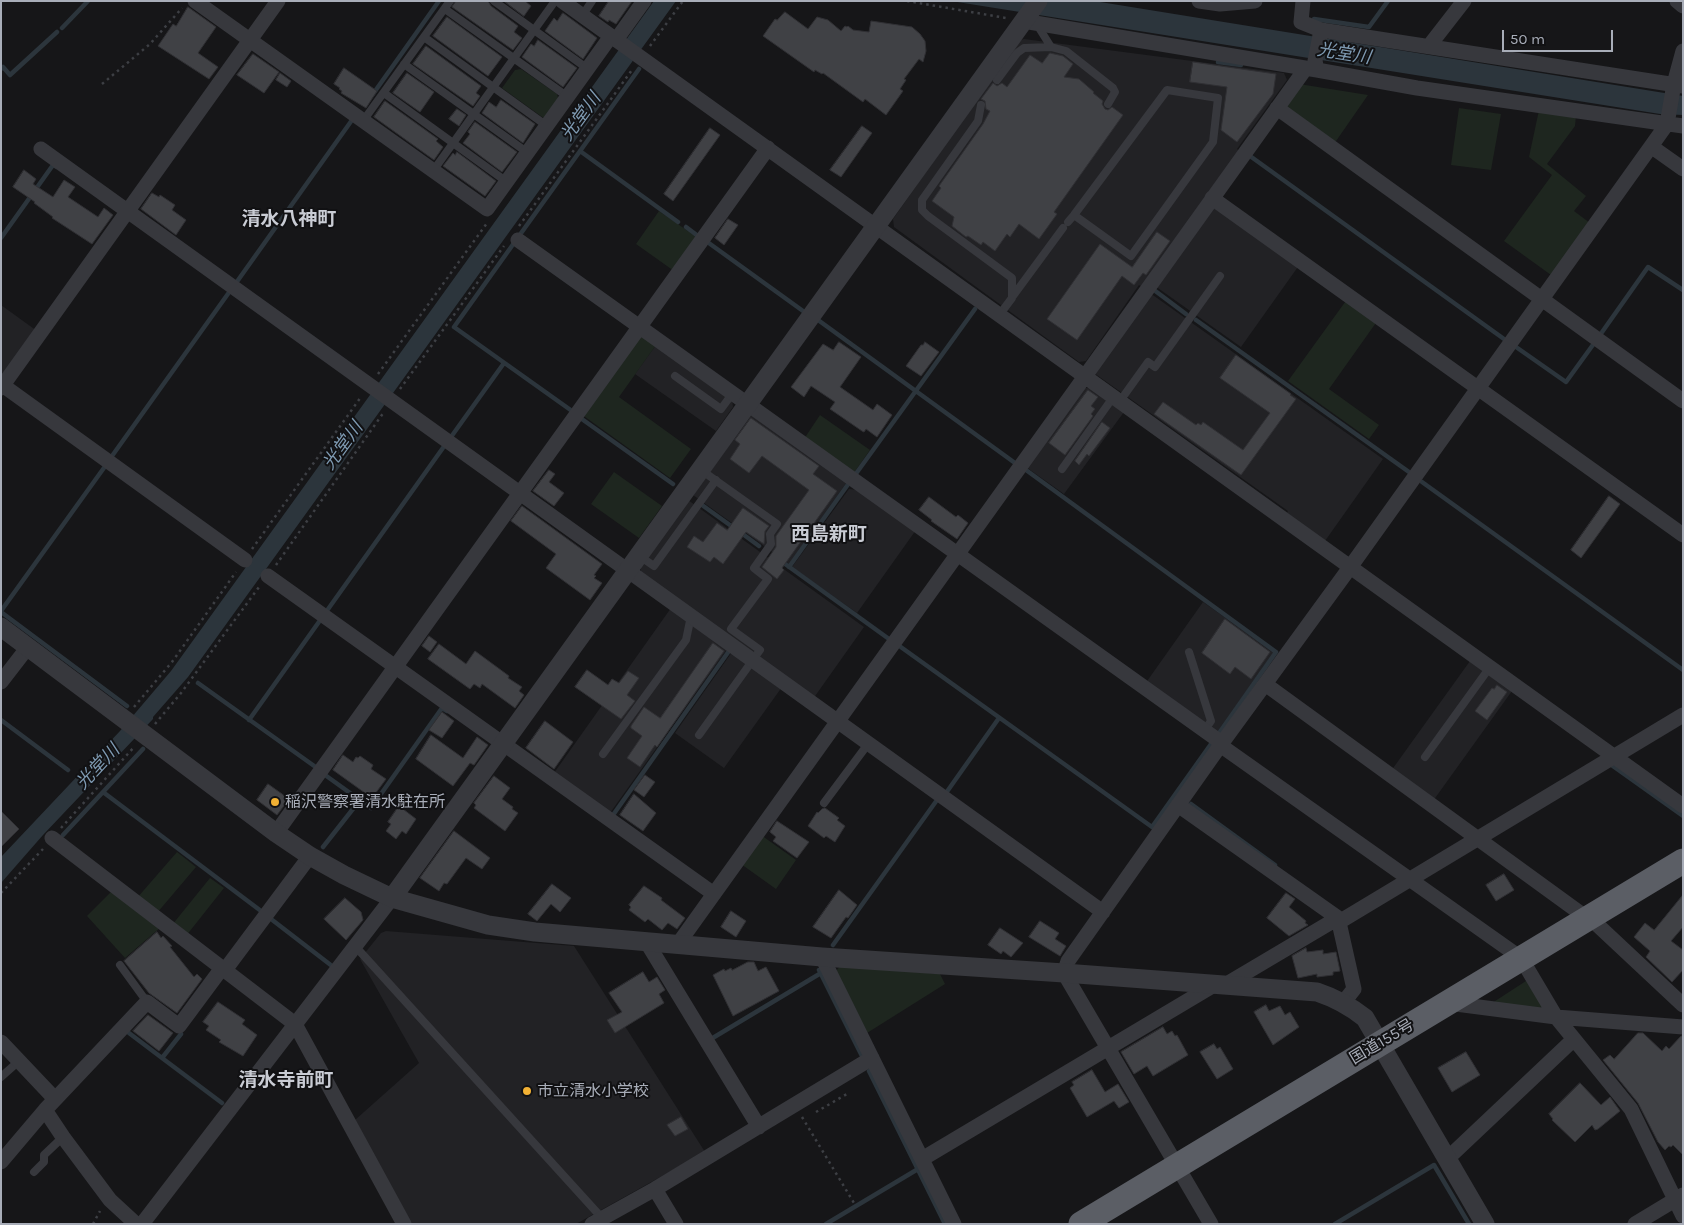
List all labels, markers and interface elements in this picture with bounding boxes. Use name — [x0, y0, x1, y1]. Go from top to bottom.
scale bar — [1504, 20, 1615, 52]
text: 50 m — [1510, 30, 1545, 48]
water label: 光堂川 — [1316, 39, 1372, 69]
water label: 光堂川 — [556, 89, 606, 145]
district label: 清水八神町 — [242, 209, 336, 231]
water label: 光堂川 — [318, 418, 368, 474]
district label: 西島新町 — [791, 524, 867, 546]
water label: 光堂川 — [72, 740, 124, 794]
place label: 稲沢警察署清水駐在所 — [285, 792, 445, 812]
marker: 稲沢警察署清水駐在所 — [269, 796, 281, 808]
street label: 国道155号 — [1346, 1015, 1418, 1069]
district label: 清水寺前町 — [239, 1070, 333, 1092]
place label: 市立清水小学校 — [537, 1081, 649, 1101]
marker: 市立清水小学校 — [521, 1085, 533, 1097]

